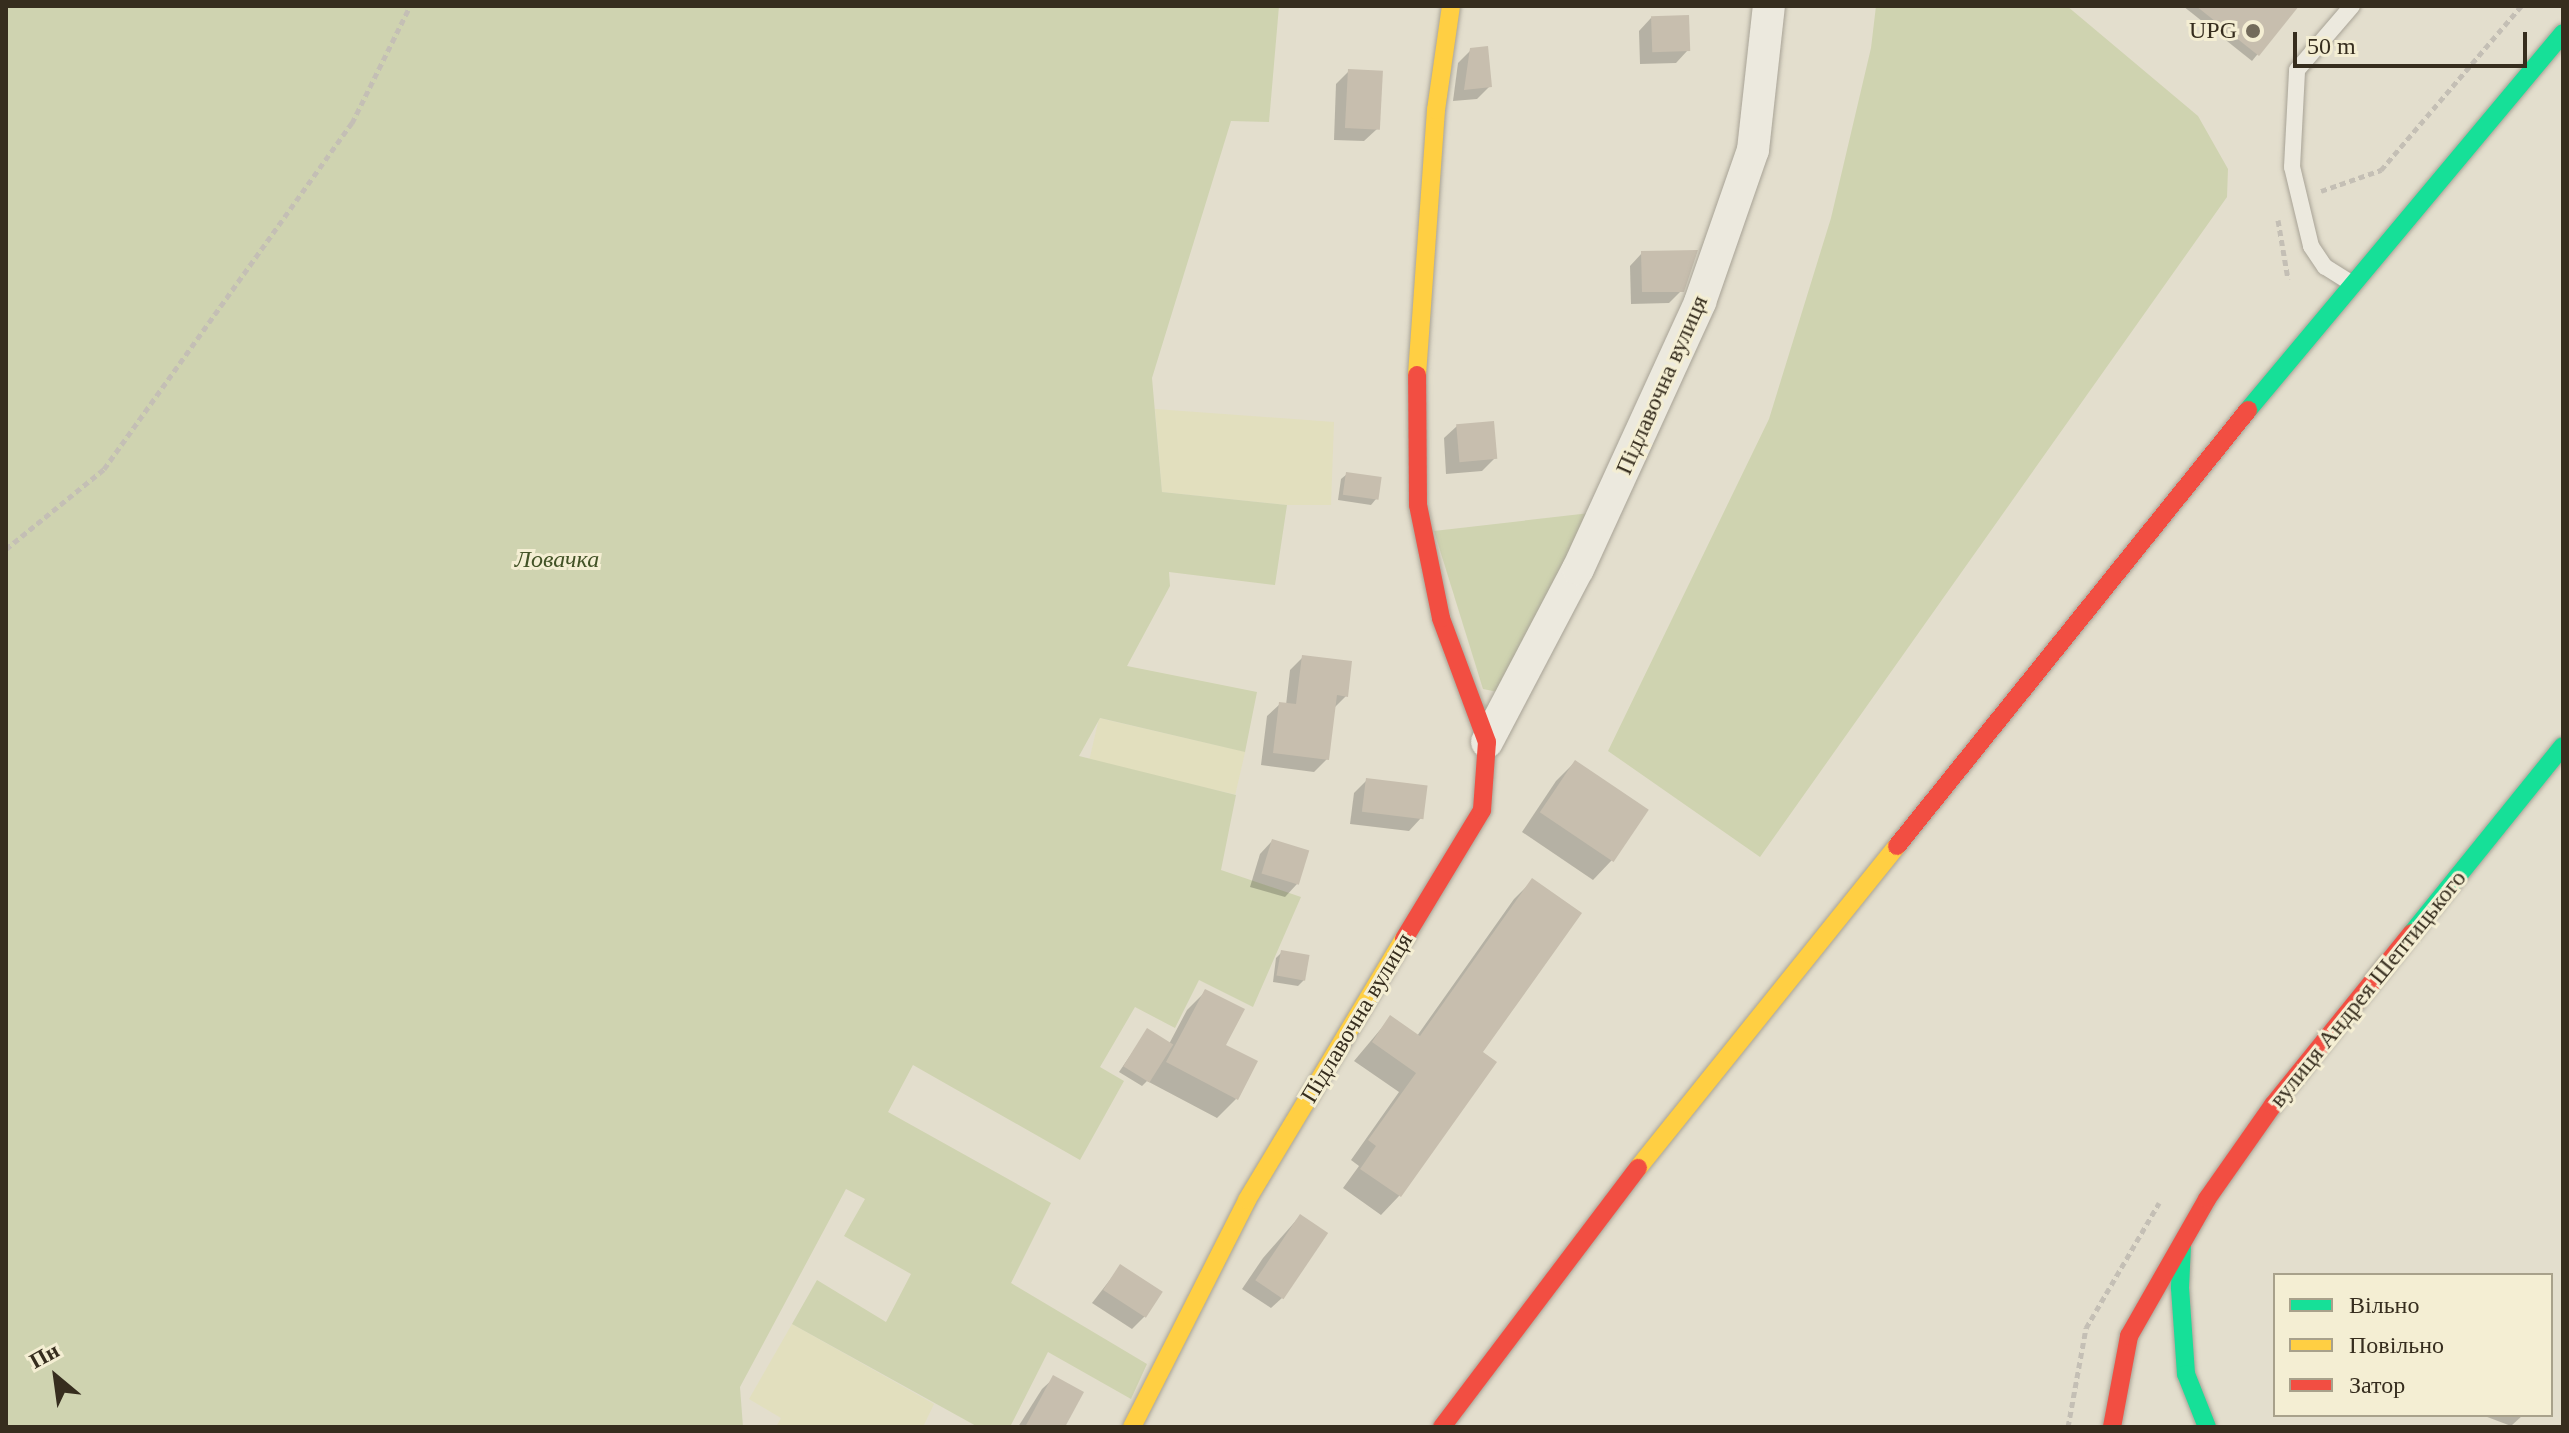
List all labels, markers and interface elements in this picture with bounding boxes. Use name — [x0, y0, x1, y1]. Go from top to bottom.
scale bar — [2297, 16, 2531, 66]
place label: UPG — [2189, 17, 2237, 45]
marker: UPG — [2244, 22, 2262, 40]
text: 50 m — [2307, 33, 2356, 59]
street label: Підлавочна вулиця — [1610, 291, 1714, 479]
park label: Ловачка — [515, 546, 599, 574]
street label: вулиця Андрея Шептицького — [2263, 865, 2473, 1113]
street label: Підлавочна вулиця — [1295, 928, 1419, 1108]
legend — [2273, 1273, 2553, 1417]
text: Вільно — [2349, 1292, 2419, 1318]
text: Повільно — [2349, 1332, 2444, 1358]
north arrow — [16, 1337, 96, 1417]
text: Пн — [25, 1337, 63, 1374]
text: Затор — [2349, 1372, 2405, 1398]

